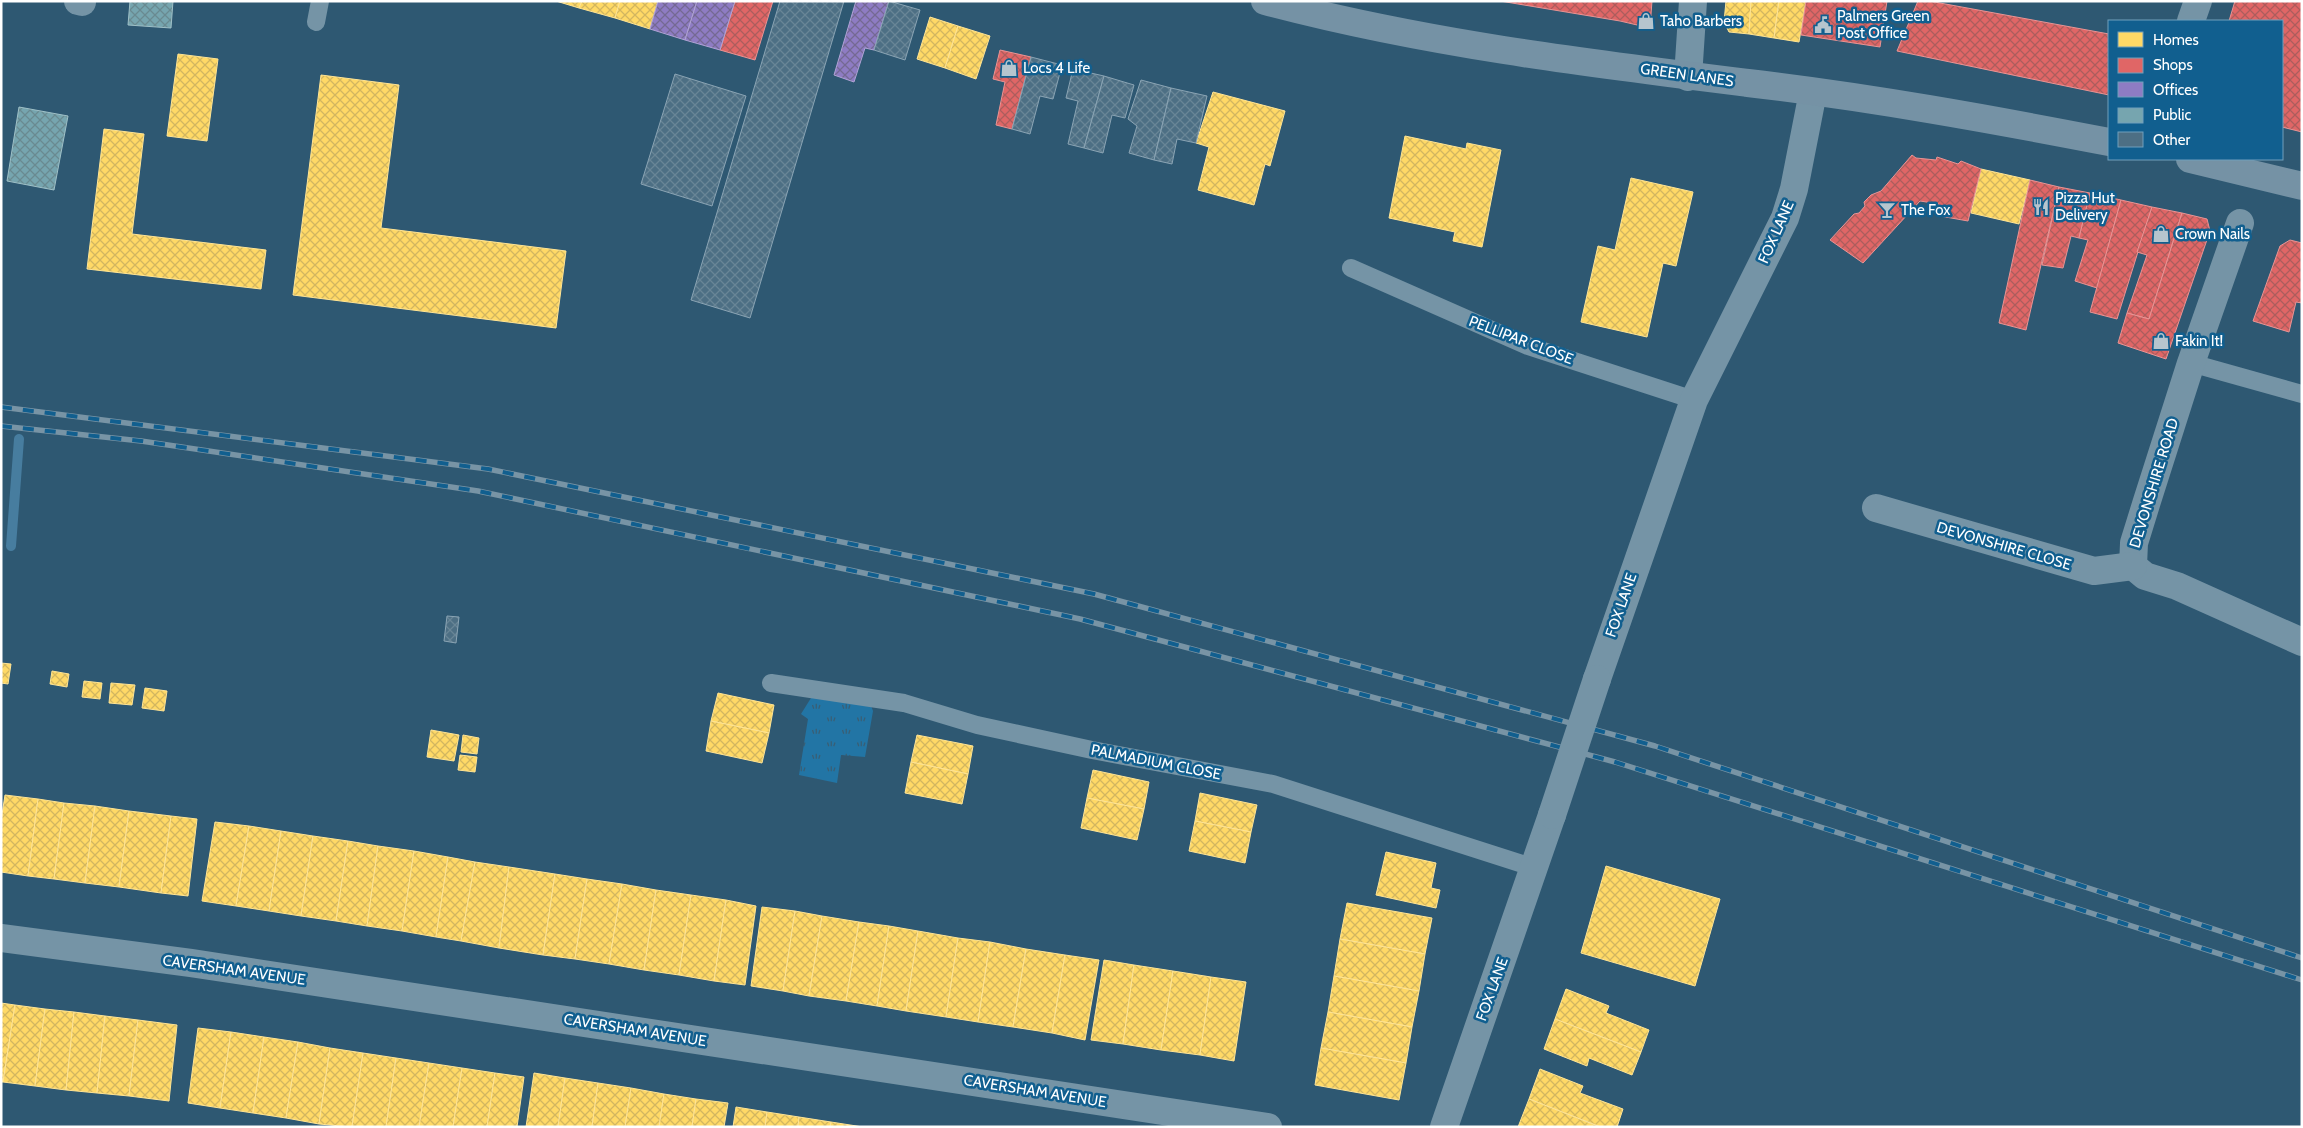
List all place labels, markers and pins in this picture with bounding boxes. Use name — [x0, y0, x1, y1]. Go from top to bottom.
place label: Palmers Green Post Office — [1837, 7, 1930, 42]
shop icon: Taho Barbers — [1636, 11, 1656, 31]
place label: Taho Barbers — [1660, 12, 1742, 30]
public building icon: Palmers Green Post Office — [1813, 15, 1833, 35]
shop icon: Locs 4 Life — [999, 58, 1019, 78]
place label: Locs 4 Life — [1023, 59, 1091, 77]
place label: Pizza Hut Delivery — [2055, 189, 2115, 224]
restaurant icon: Pizza Hut Delivery — [2031, 197, 2051, 217]
bar icon: The Fox — [1877, 200, 1897, 220]
place label: The Fox — [1901, 201, 1950, 219]
shop icon: Crown Nails — [2151, 224, 2171, 244]
place label: Crown Nails — [2175, 225, 2250, 243]
shop icon: Fakin It! — [2151, 331, 2171, 351]
place label: Fakin It! — [2175, 332, 2223, 350]

